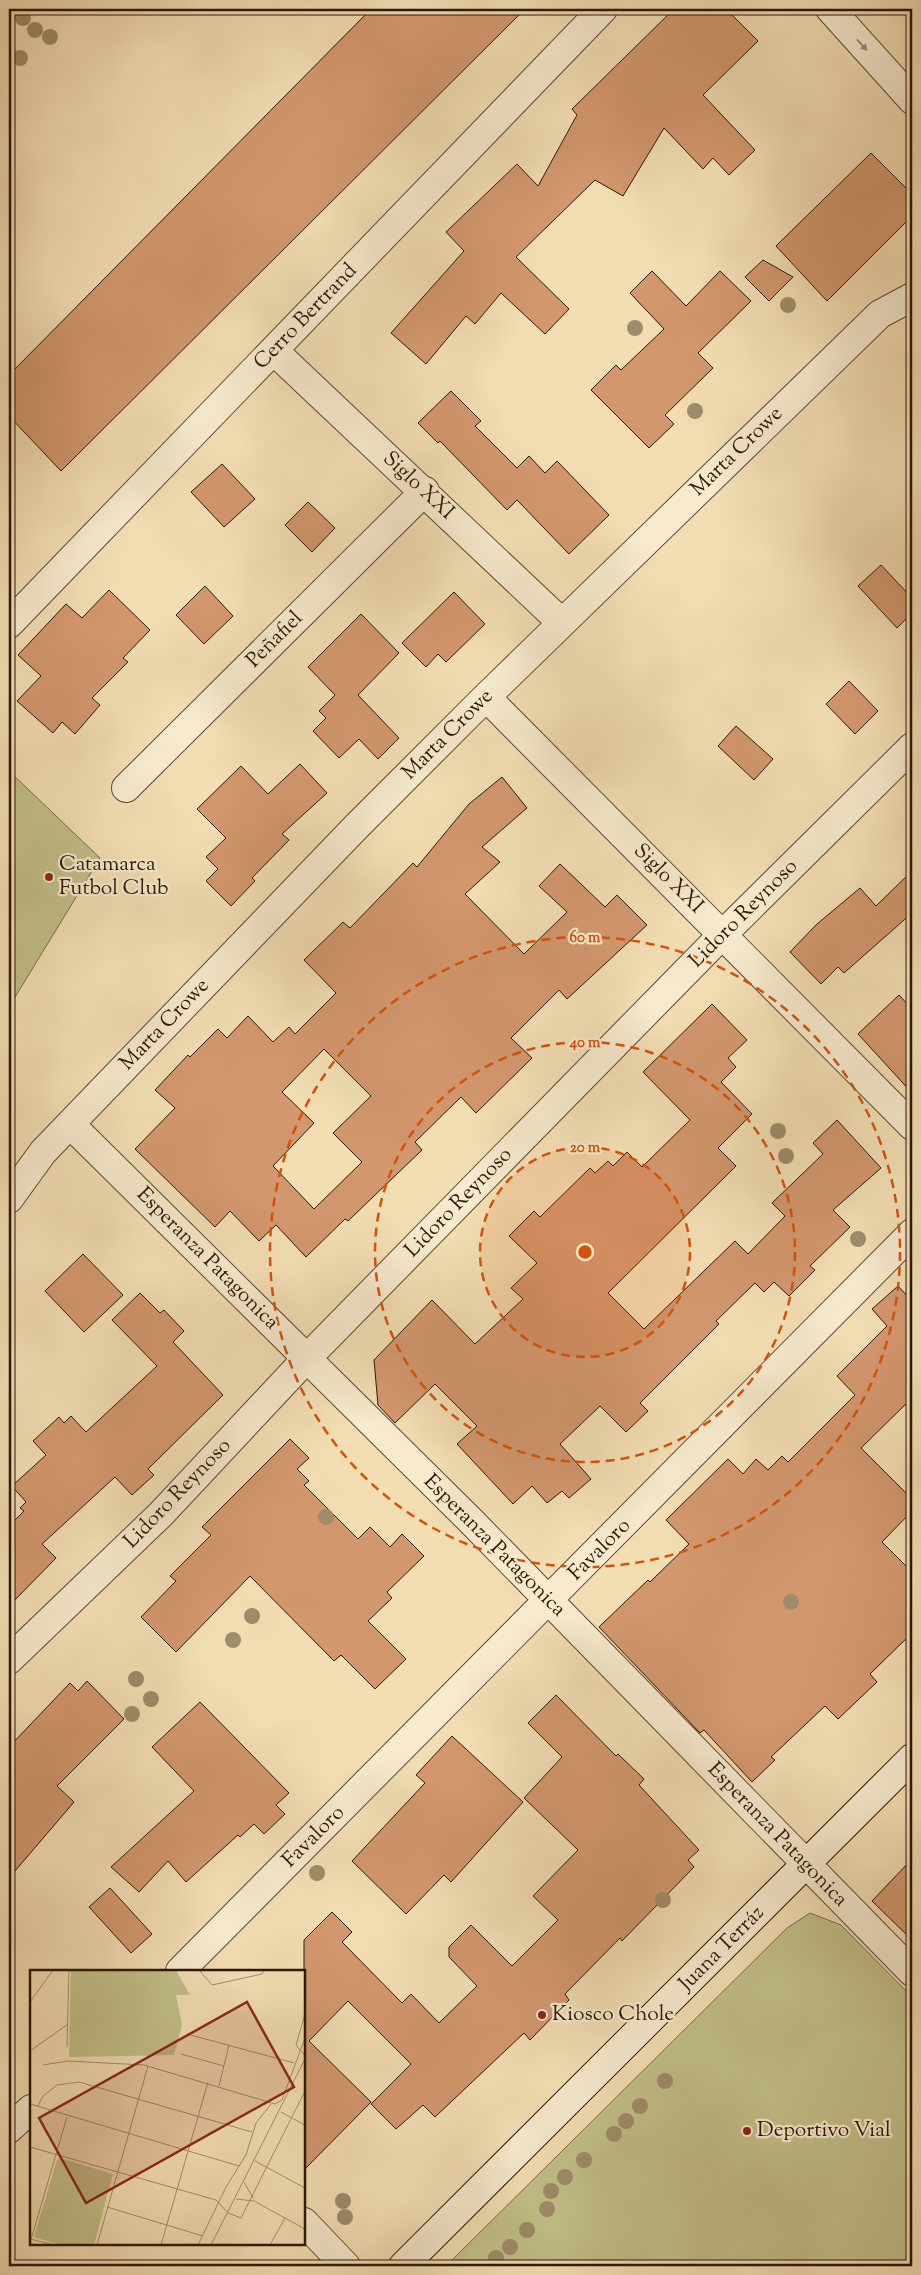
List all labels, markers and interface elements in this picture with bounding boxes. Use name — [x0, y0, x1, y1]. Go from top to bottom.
one-way arrow — [856, 38, 868, 50]
street label: Cerro Bertrand — [247, 257, 365, 377]
street label: Marta Crowe — [684, 400, 790, 504]
street label: Siglo XXI — [375, 445, 461, 527]
street label: Peñafiel — [240, 605, 310, 675]
street label: Marta Crowe — [396, 683, 500, 787]
street label: Siglo XXI — [626, 837, 710, 921]
place label: Catamarca Futbol Club — [59, 850, 169, 904]
street label: Lidoro Reynoso — [683, 853, 805, 975]
marker: Catamarca Futbol Club — [43, 871, 55, 883]
text: 60 m — [570, 928, 601, 949]
street label: Marta Crowe — [113, 972, 217, 1078]
text: 40 m — [569, 1033, 601, 1054]
text: 20 m — [570, 1138, 601, 1159]
street label: Lidoro Reynoso — [398, 1141, 520, 1265]
street label: Esperanza Patagonica — [129, 1181, 285, 1337]
centre of rings — [576, 1243, 594, 1261]
street label: Lidoro Reynoso — [117, 1432, 239, 1556]
street label: Esperanza Patagonica — [416, 1468, 572, 1624]
street label: Favaloro — [562, 1512, 638, 1588]
street label: Esperanza Patagonica — [700, 1756, 854, 1914]
street label: Favaloro — [276, 1799, 352, 1875]
street label: Juana Terráz — [672, 1899, 772, 1999]
inset map — [30, 1970, 305, 2245]
place label: Kiosco Chole — [552, 2000, 674, 2030]
marker: Kiosco Chole — [536, 2009, 548, 2021]
place label: Deportivo Vial — [757, 2116, 891, 2146]
marker: Deportivo Vial — [741, 2125, 753, 2137]

